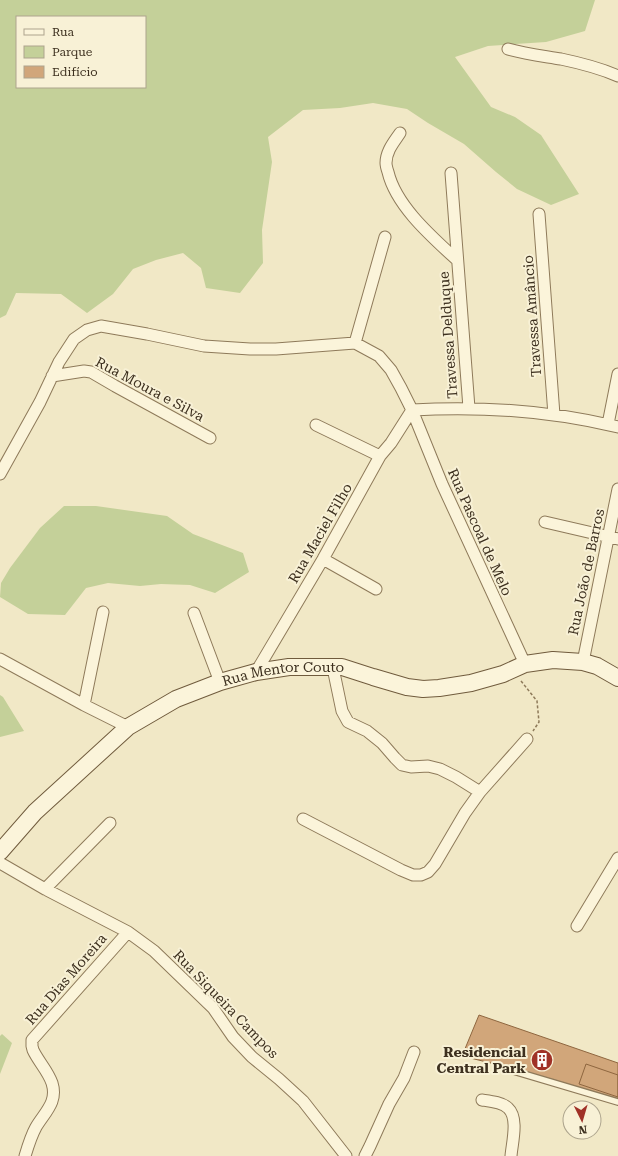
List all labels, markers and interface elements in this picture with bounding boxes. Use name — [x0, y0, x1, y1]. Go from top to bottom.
legend — [16, 16, 146, 88]
text: Rua — [52, 25, 75, 39]
text: Parque — [52, 45, 93, 59]
text: Edifício — [52, 65, 98, 79]
street label: Travessa Amâncio — [520, 255, 544, 377]
street label: Travessa Delduque — [436, 270, 460, 399]
street label: Rua Moura e Silva — [93, 354, 207, 425]
street label: Rua Pascoal de Melo — [445, 466, 515, 598]
street label: Rua Maciel Filho — [285, 480, 355, 586]
street label: Rua João de Barros — [565, 507, 607, 637]
street label: Rua Mentor Couto — [220, 659, 344, 689]
street label: Rua Dias Moreira — [22, 930, 110, 1028]
street label: Rua Siqueira Campos — [170, 947, 282, 1062]
place label: Residencial Central Park — [437, 1044, 526, 1076]
building icon: Residencial Central Park — [529, 1047, 555, 1073]
north arrow — [562, 1100, 602, 1140]
text: N — [578, 1123, 588, 1136]

